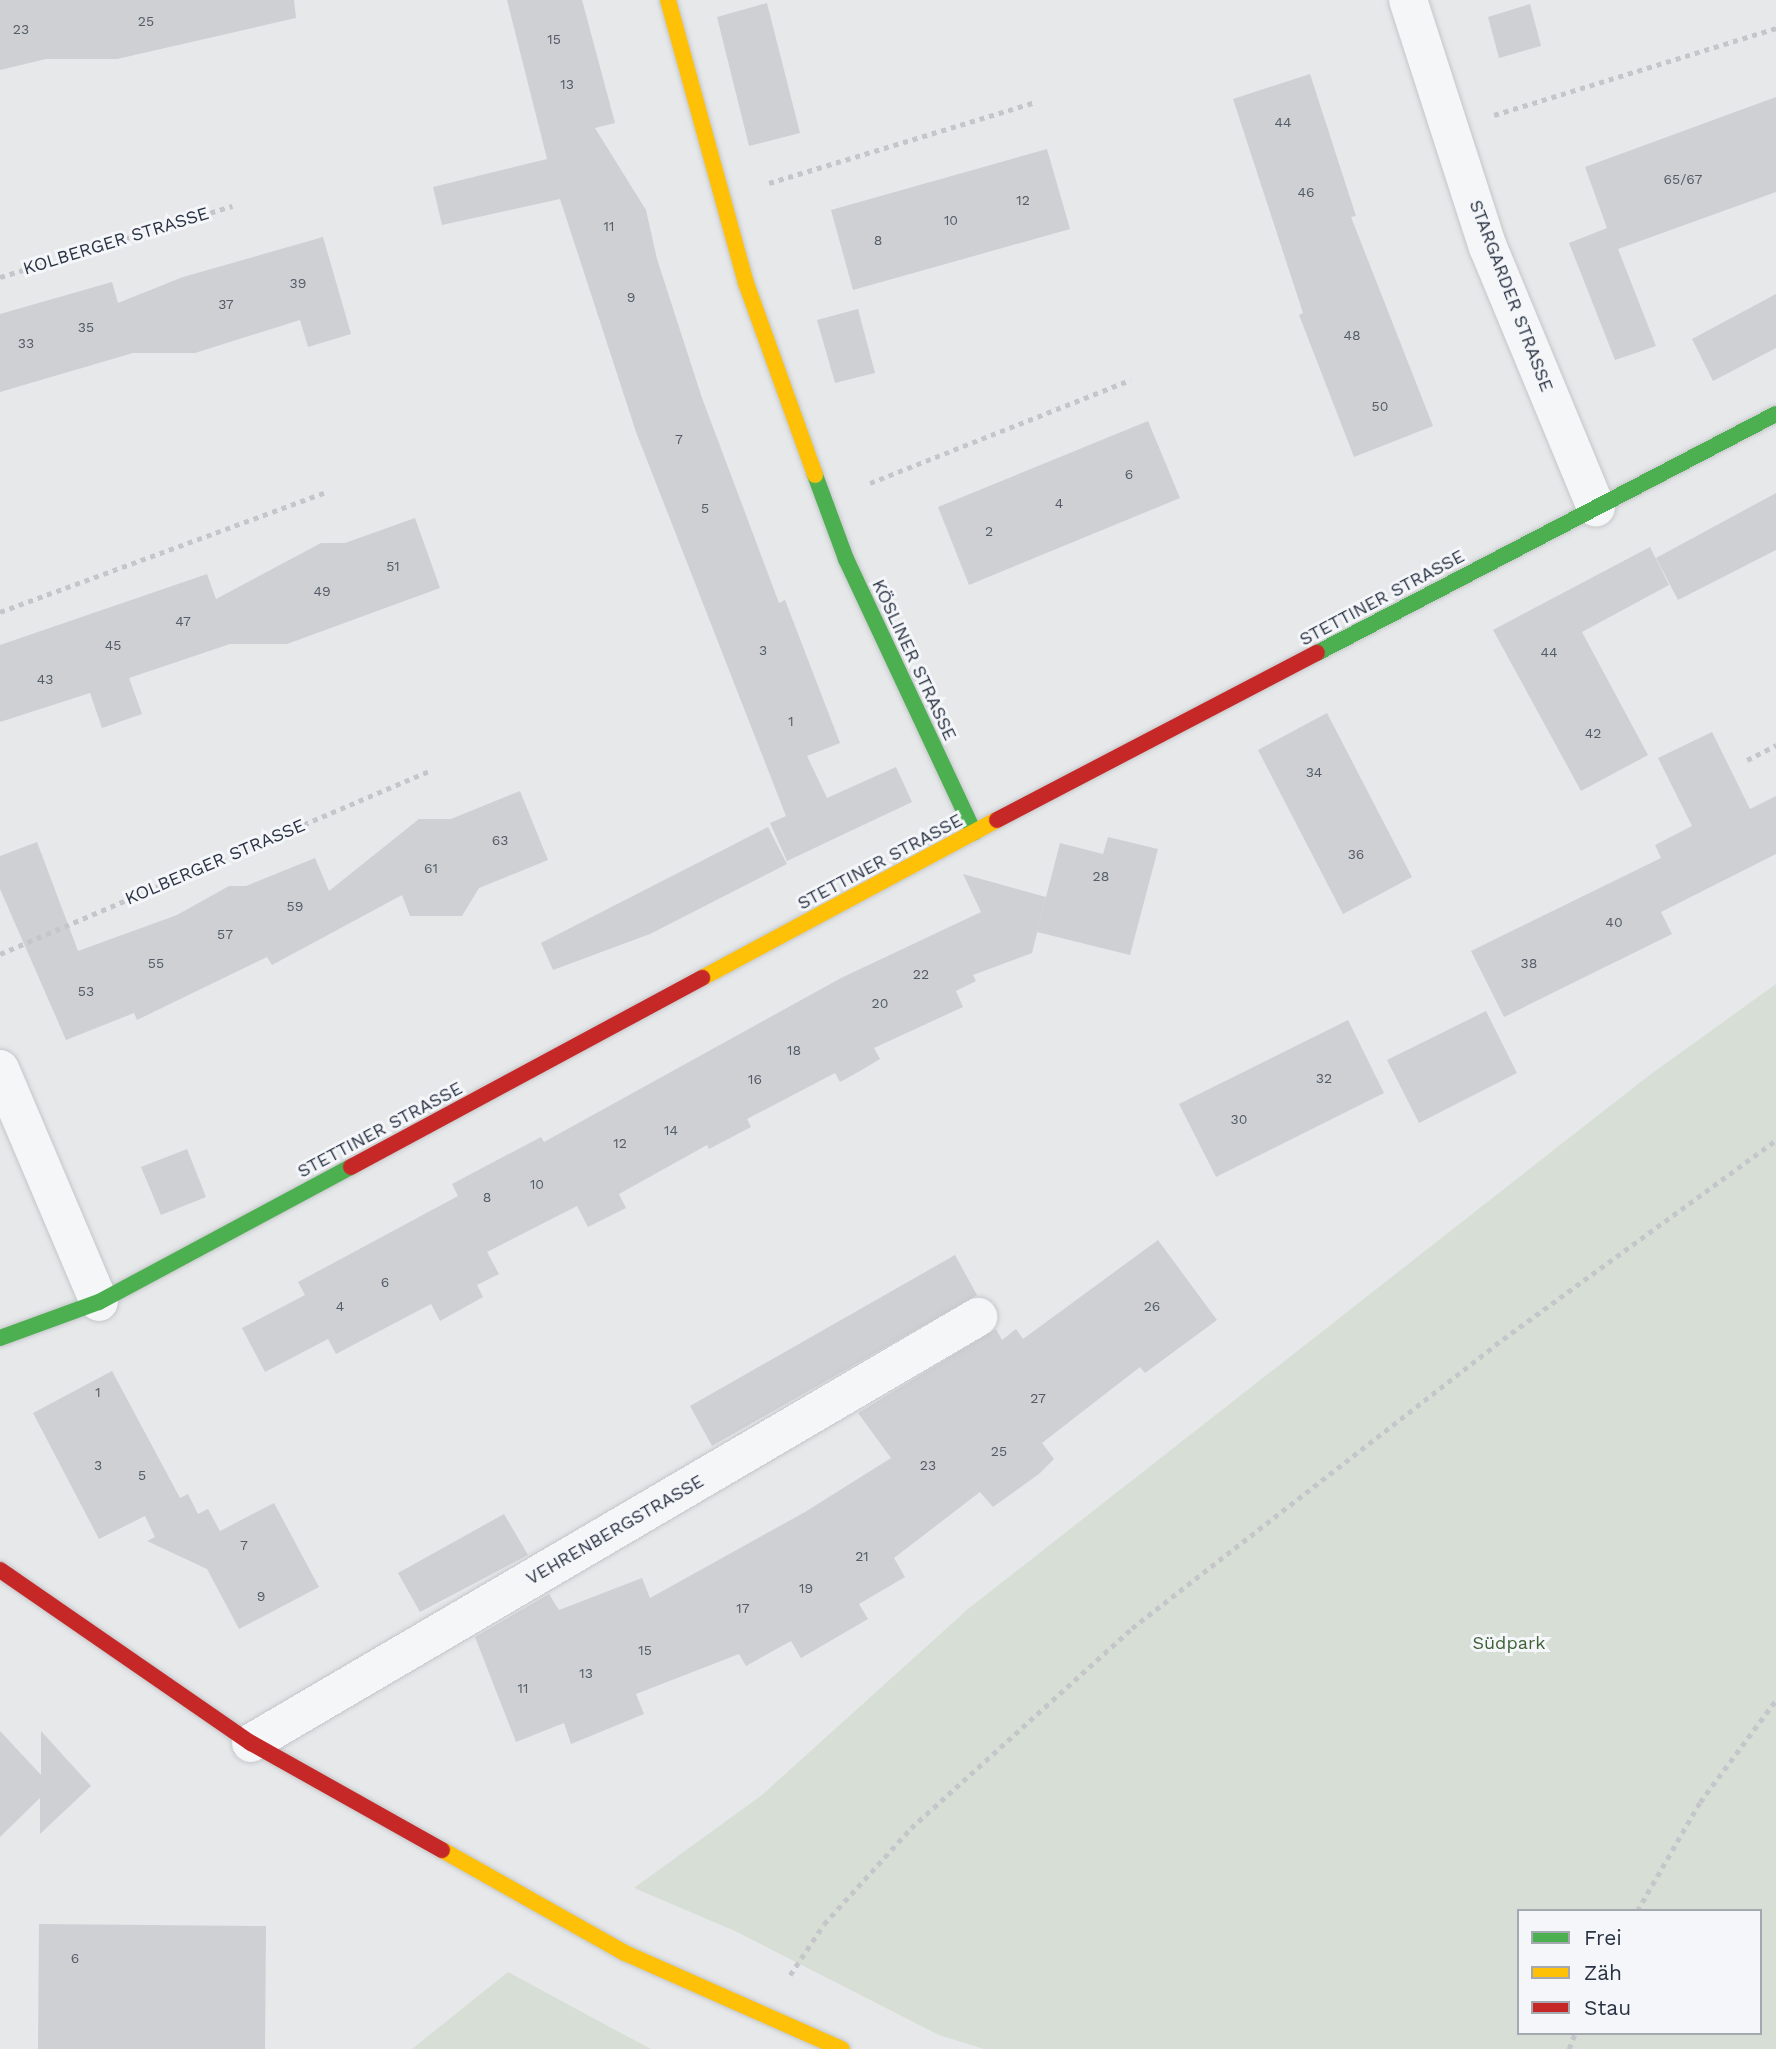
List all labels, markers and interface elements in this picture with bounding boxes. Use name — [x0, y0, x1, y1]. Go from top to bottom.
house number: 25 — [138, 13, 154, 29]
house number: 23 — [13, 21, 29, 37]
house number: 15 — [547, 31, 561, 47]
house number: 13 — [560, 76, 574, 92]
house number: 44 — [1274, 114, 1292, 130]
house number: 65/67 — [1664, 171, 1702, 187]
house number: 46 — [1297, 184, 1315, 200]
house number: 12 — [1016, 192, 1030, 208]
street label: STARGARDER STRASSE — [1464, 197, 1558, 395]
street label: KOLBERGER STRASSE — [20, 202, 212, 280]
house number: 10 — [944, 212, 958, 228]
house number: 11 — [604, 218, 614, 234]
house number: 8 — [874, 232, 882, 248]
house number: 39 — [290, 275, 306, 291]
house number: 9 — [627, 289, 635, 305]
house number: 37 — [218, 296, 234, 312]
house number: 35 — [78, 319, 94, 335]
house number: 48 — [1343, 327, 1361, 343]
house number: 33 — [18, 335, 34, 351]
house number: 50 — [1372, 398, 1388, 414]
house number: 7 — [675, 431, 683, 447]
house number: 6 — [1125, 466, 1133, 482]
house number: 4 — [1055, 495, 1063, 511]
house number: 5 — [701, 500, 709, 516]
house number: 2 — [985, 523, 993, 539]
street label: STETTINER STRASSE — [1296, 545, 1468, 651]
house number: 51 — [386, 558, 400, 574]
street label: KÖSLINER STRASSE — [867, 576, 961, 744]
house number: 49 — [313, 583, 331, 599]
house number: 47 — [175, 613, 191, 629]
house number: 45 — [105, 637, 121, 653]
house number: 3 — [759, 642, 767, 658]
house number: 44 — [1540, 644, 1558, 660]
house number: 43 — [37, 671, 53, 687]
house number: 1 — [788, 713, 794, 729]
house number: 42 — [1585, 725, 1601, 741]
house number: 34 — [1306, 764, 1322, 780]
street label: STETTINER STRASSE — [794, 809, 966, 915]
street label: KOLBERGER STRASSE — [122, 814, 308, 910]
house number: 63 — [492, 832, 508, 848]
house number: 36 — [1348, 846, 1364, 862]
house number: 61 — [424, 860, 438, 876]
house number: 28 — [1093, 868, 1109, 884]
house number: 59 — [287, 898, 303, 914]
house number: 40 — [1605, 914, 1623, 930]
house number: 57 — [217, 926, 233, 942]
house number: 55 — [148, 955, 164, 971]
house number: 38 — [1521, 955, 1537, 971]
house number: 22 — [913, 966, 929, 982]
house number: 53 — [78, 983, 94, 999]
house number: 20 — [872, 995, 888, 1011]
house number: 18 — [787, 1042, 801, 1058]
house number: 32 — [1316, 1070, 1332, 1086]
house number: 16 — [748, 1071, 762, 1087]
street label: STETTINER STRASSE — [294, 1077, 466, 1183]
house number: 30 — [1231, 1111, 1247, 1127]
house number: 14 — [664, 1122, 678, 1138]
house number: 12 — [613, 1135, 627, 1151]
house number: 10 — [530, 1176, 544, 1192]
house number: 8 — [483, 1189, 491, 1205]
house number: 6 — [381, 1274, 389, 1290]
house number: 4 — [336, 1298, 344, 1314]
house number: 26 — [1144, 1298, 1160, 1314]
house number: 1 — [95, 1384, 101, 1400]
house number: 27 — [1030, 1390, 1046, 1406]
house number: 25 — [991, 1443, 1007, 1459]
house number: 3 — [94, 1457, 102, 1473]
house number: 23 — [920, 1457, 936, 1473]
house number: 5 — [138, 1467, 146, 1483]
street label: VEHRENBERGSTRASSE — [522, 1470, 708, 1590]
house number: 7 — [240, 1537, 248, 1553]
house number: 21 — [855, 1548, 869, 1564]
house number: 19 — [799, 1580, 813, 1596]
house number: 9 — [257, 1588, 265, 1604]
house number: 17 — [736, 1600, 750, 1616]
park label: Südpark — [1473, 1632, 1545, 1654]
house number: 15 — [638, 1642, 652, 1658]
house number: 13 — [579, 1665, 593, 1681]
house number: 11 — [518, 1680, 528, 1696]
legend — [1517, 1909, 1762, 2035]
text: Frei — [1584, 1925, 1622, 1950]
house number: 6 — [71, 1950, 79, 1966]
text: Zäh — [1584, 1960, 1622, 1985]
text: Stau — [1584, 1995, 1631, 2020]

